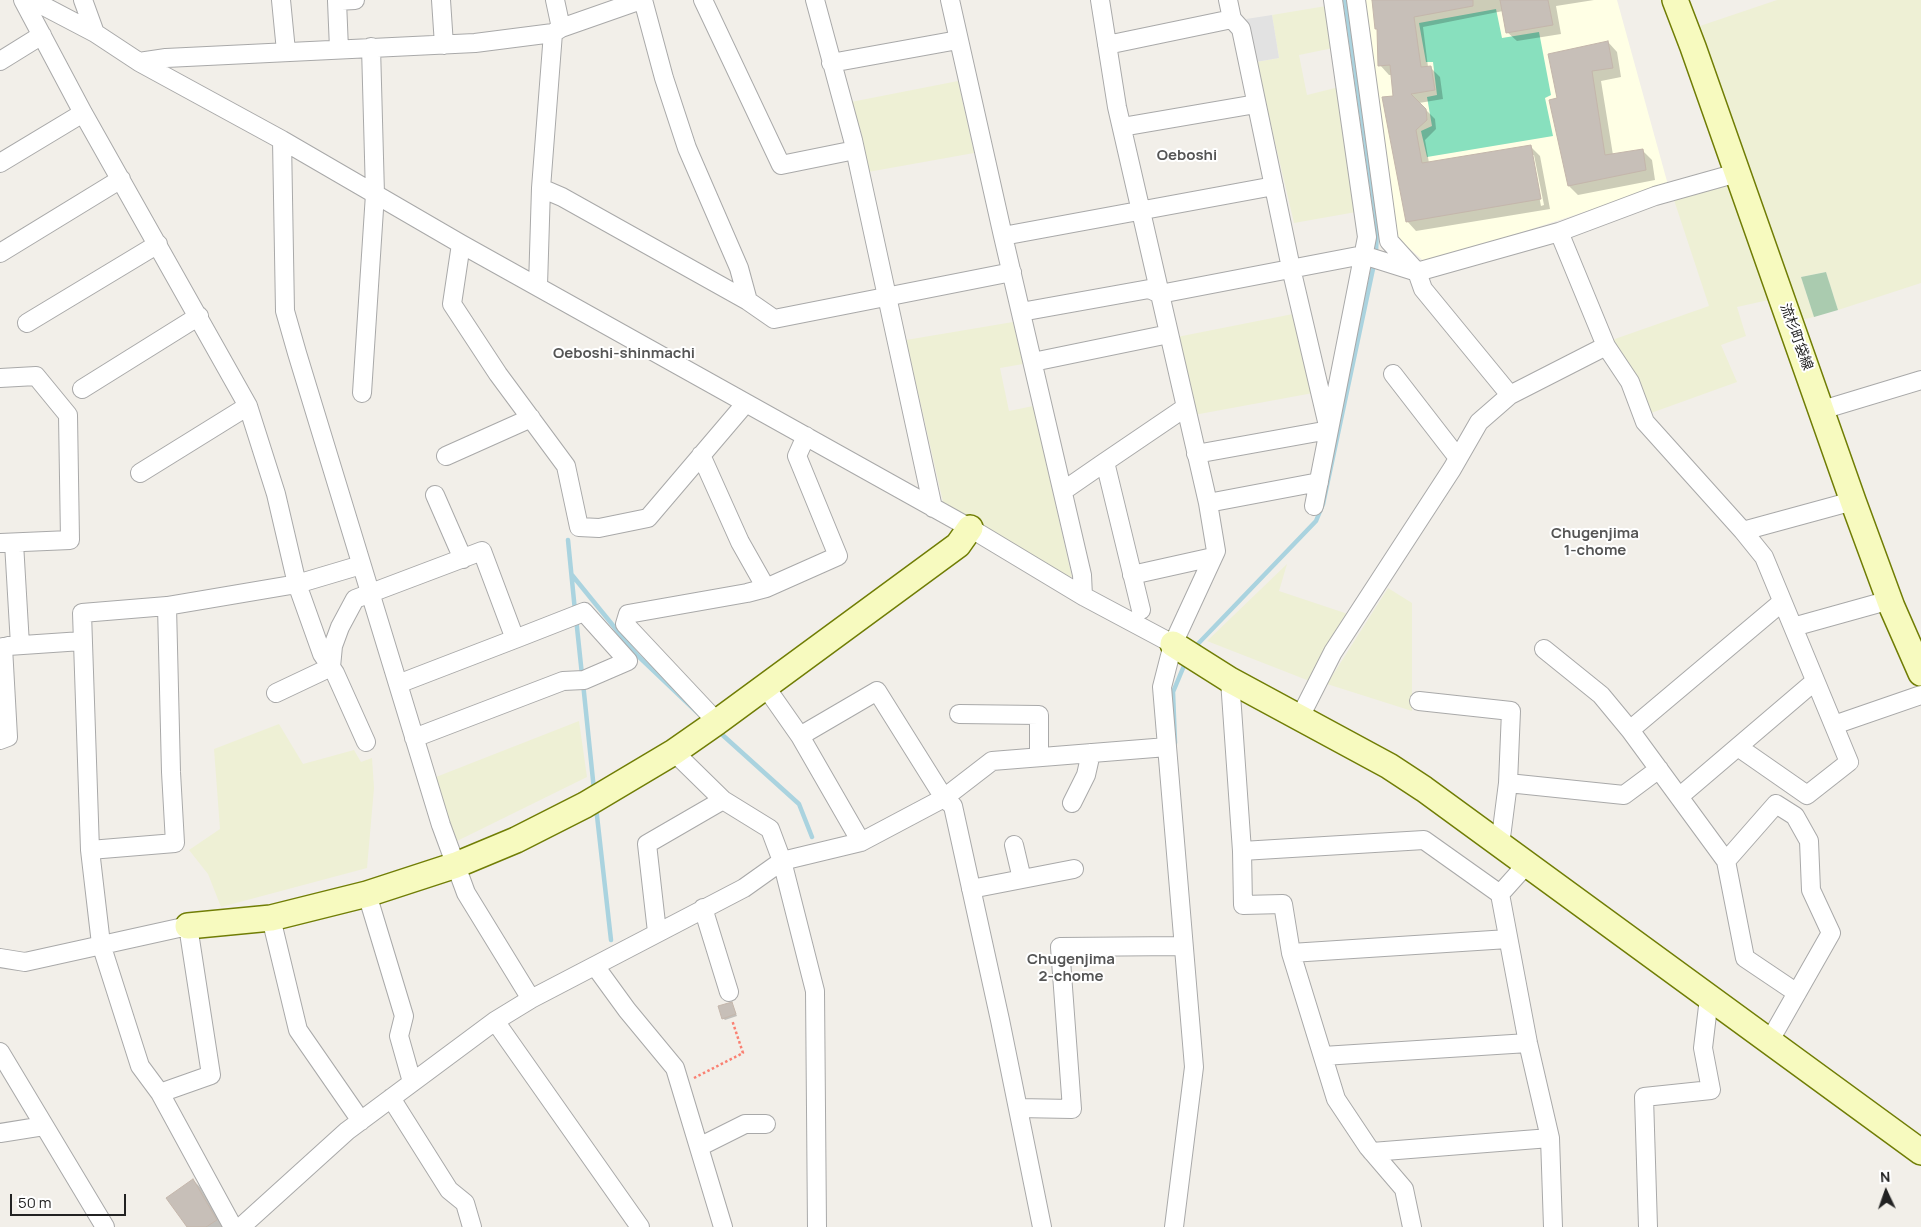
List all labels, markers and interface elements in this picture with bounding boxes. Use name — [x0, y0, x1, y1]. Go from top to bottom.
district label: Oeboshi — [1157, 147, 1217, 165]
street label: 流杉町袋線 — [1776, 301, 1816, 373]
district label: Oeboshi-shinmachi — [553, 345, 695, 363]
district label: Chugenjima 1-chome — [1551, 525, 1639, 560]
district label: Chugenjima 2-chome — [1027, 951, 1115, 986]
north arrow — [1861, 1167, 1911, 1217]
text: N — [1880, 1167, 1891, 1186]
scale bar — [12, 1184, 129, 1216]
text: 50 m — [18, 1192, 52, 1213]

